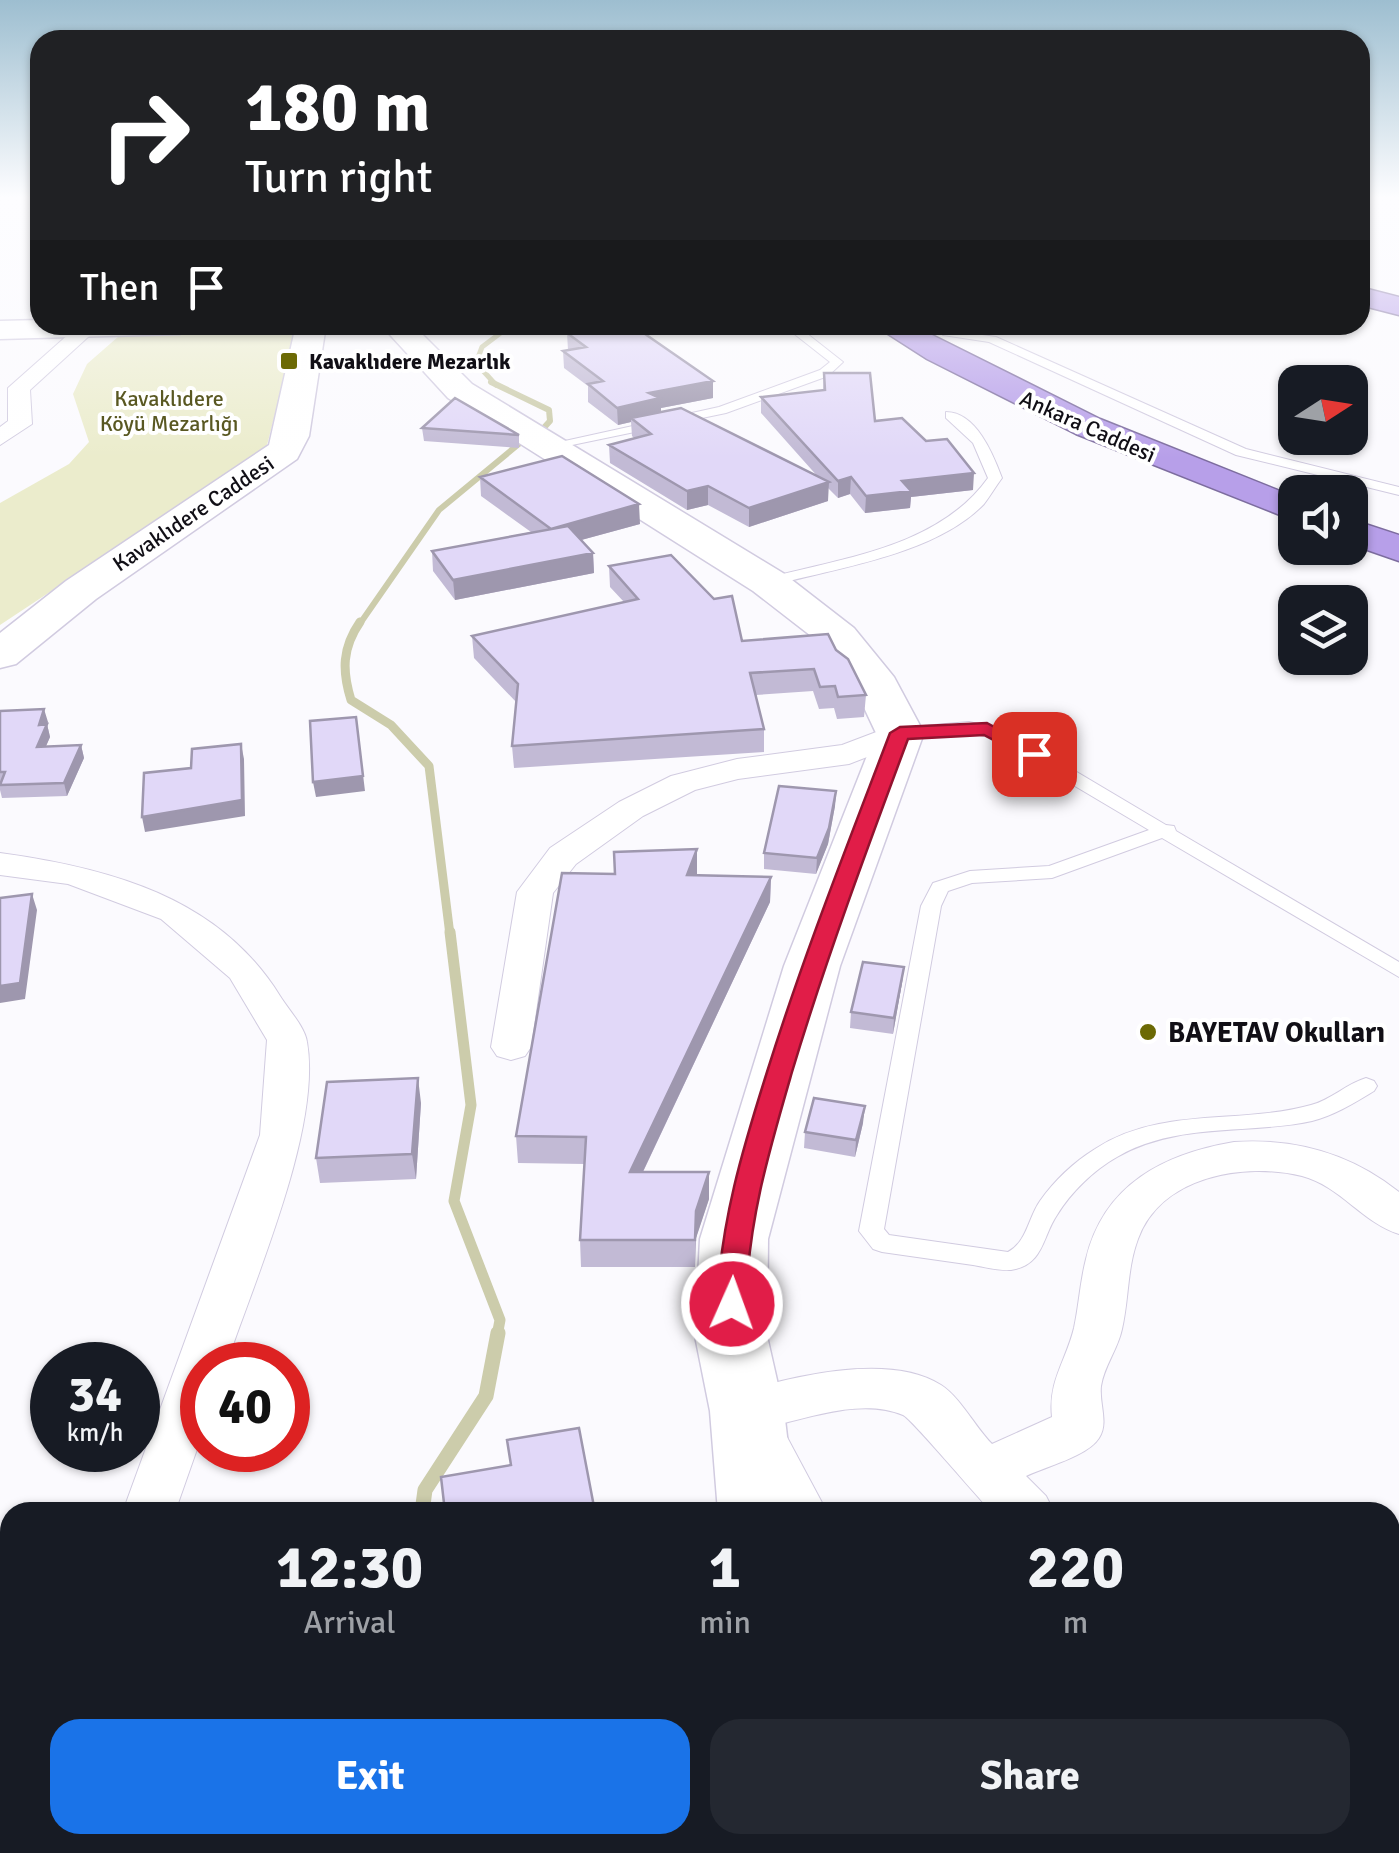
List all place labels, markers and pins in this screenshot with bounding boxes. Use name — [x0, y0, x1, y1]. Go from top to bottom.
place label: Kavaklıdere Mezarlık — [309, 348, 511, 375]
marker: Kavaklıdere Mezarlık — [278, 350, 300, 372]
pin — [992, 712, 1077, 797]
place label: BAYETAV Okulları — [1168, 1016, 1385, 1050]
marker: BAYETAV Okulları — [1137, 1021, 1159, 1043]

